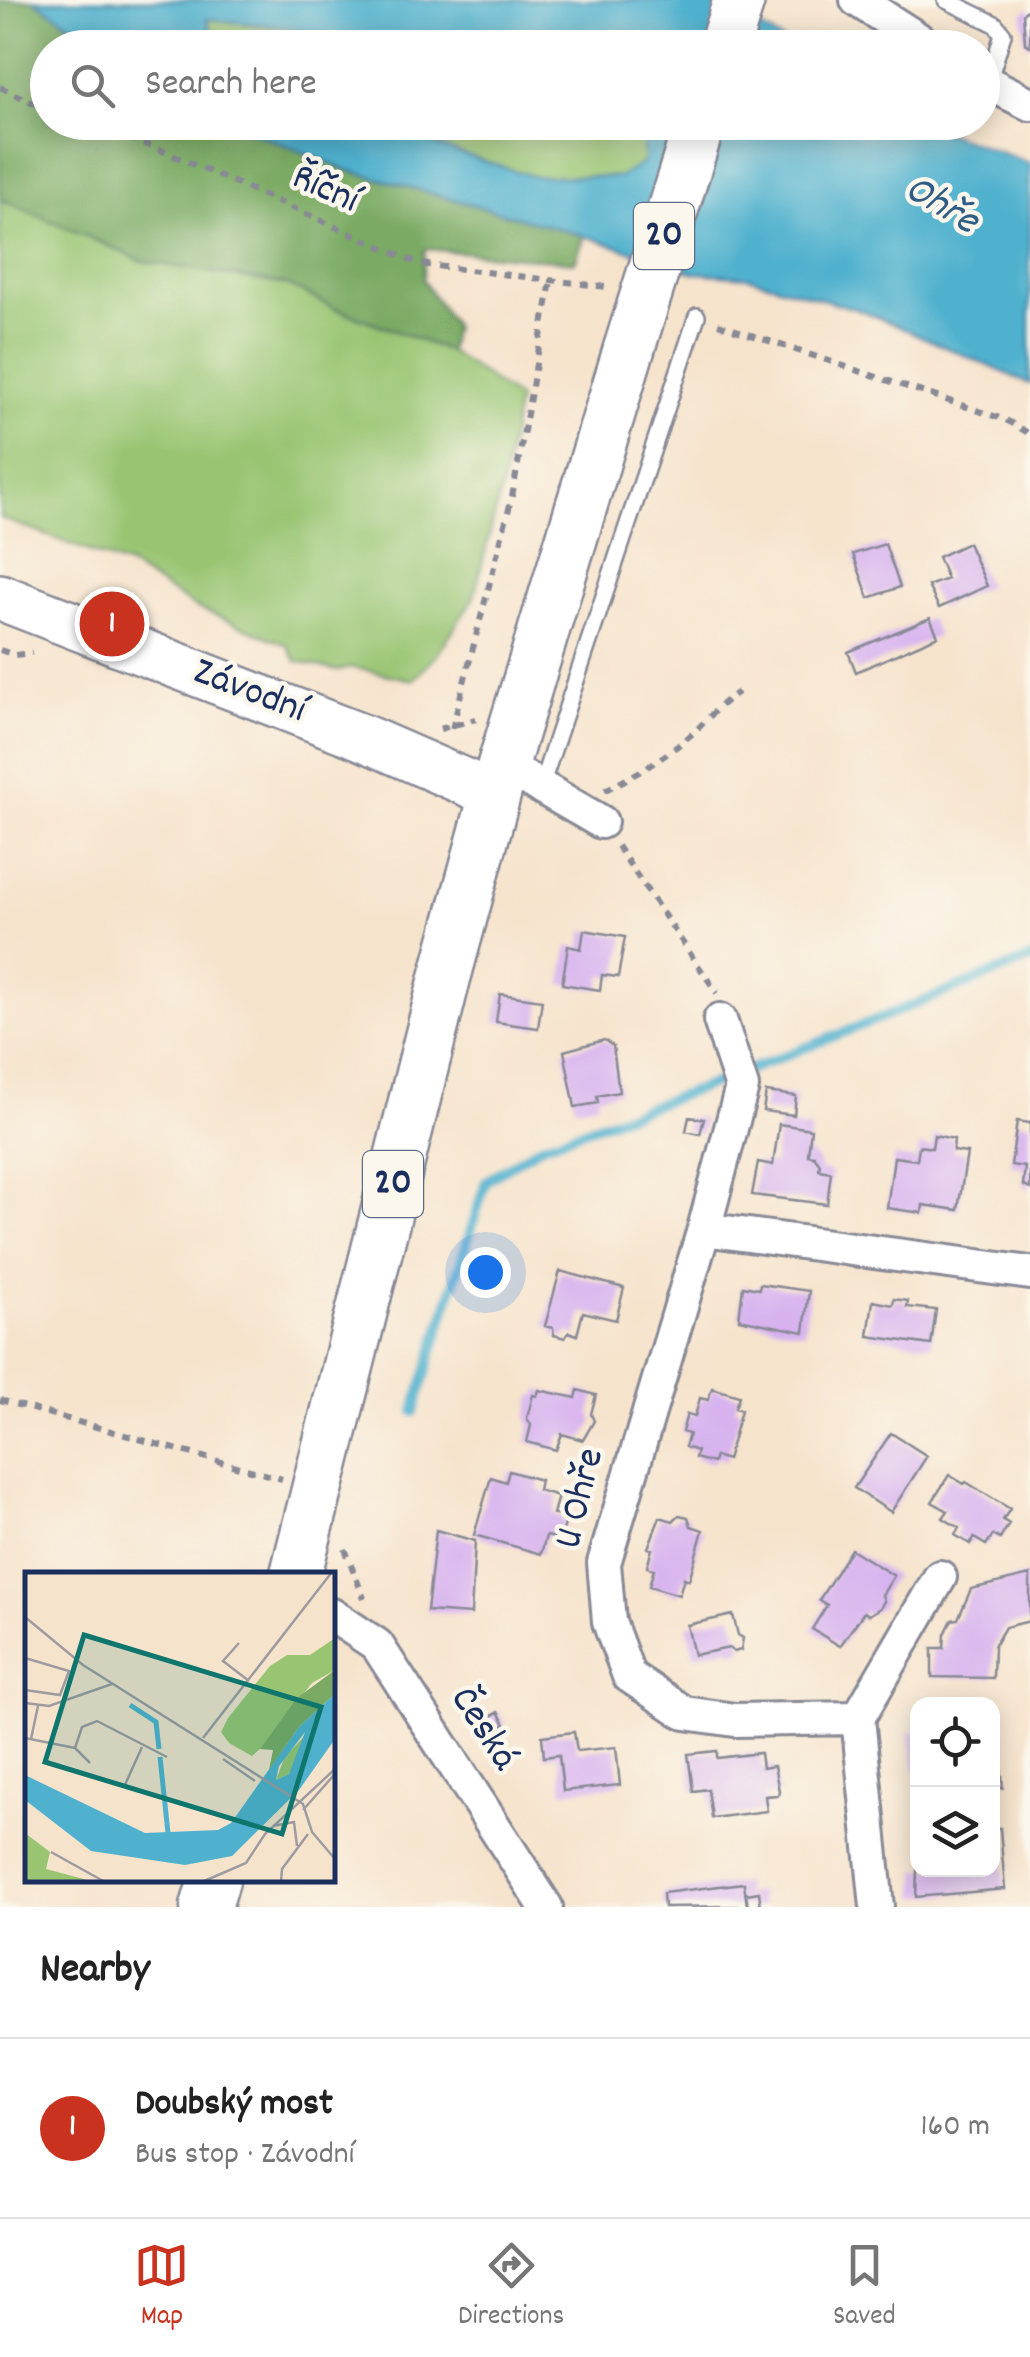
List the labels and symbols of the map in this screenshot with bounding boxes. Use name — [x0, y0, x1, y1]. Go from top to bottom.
street label: Říční — [283, 151, 370, 232]
water label: Ohře — [891, 161, 991, 254]
road number: 20 — [634, 203, 694, 269]
pin: 1 — [80, 586, 144, 662]
street label: Závodní — [184, 645, 316, 741]
road number: 20 — [363, 1151, 423, 1217]
your location — [460, 1247, 511, 1298]
street label: U Ohře — [542, 1443, 622, 1555]
inset map — [25, 1572, 335, 1882]
street label: Česká — [433, 1677, 531, 1784]

